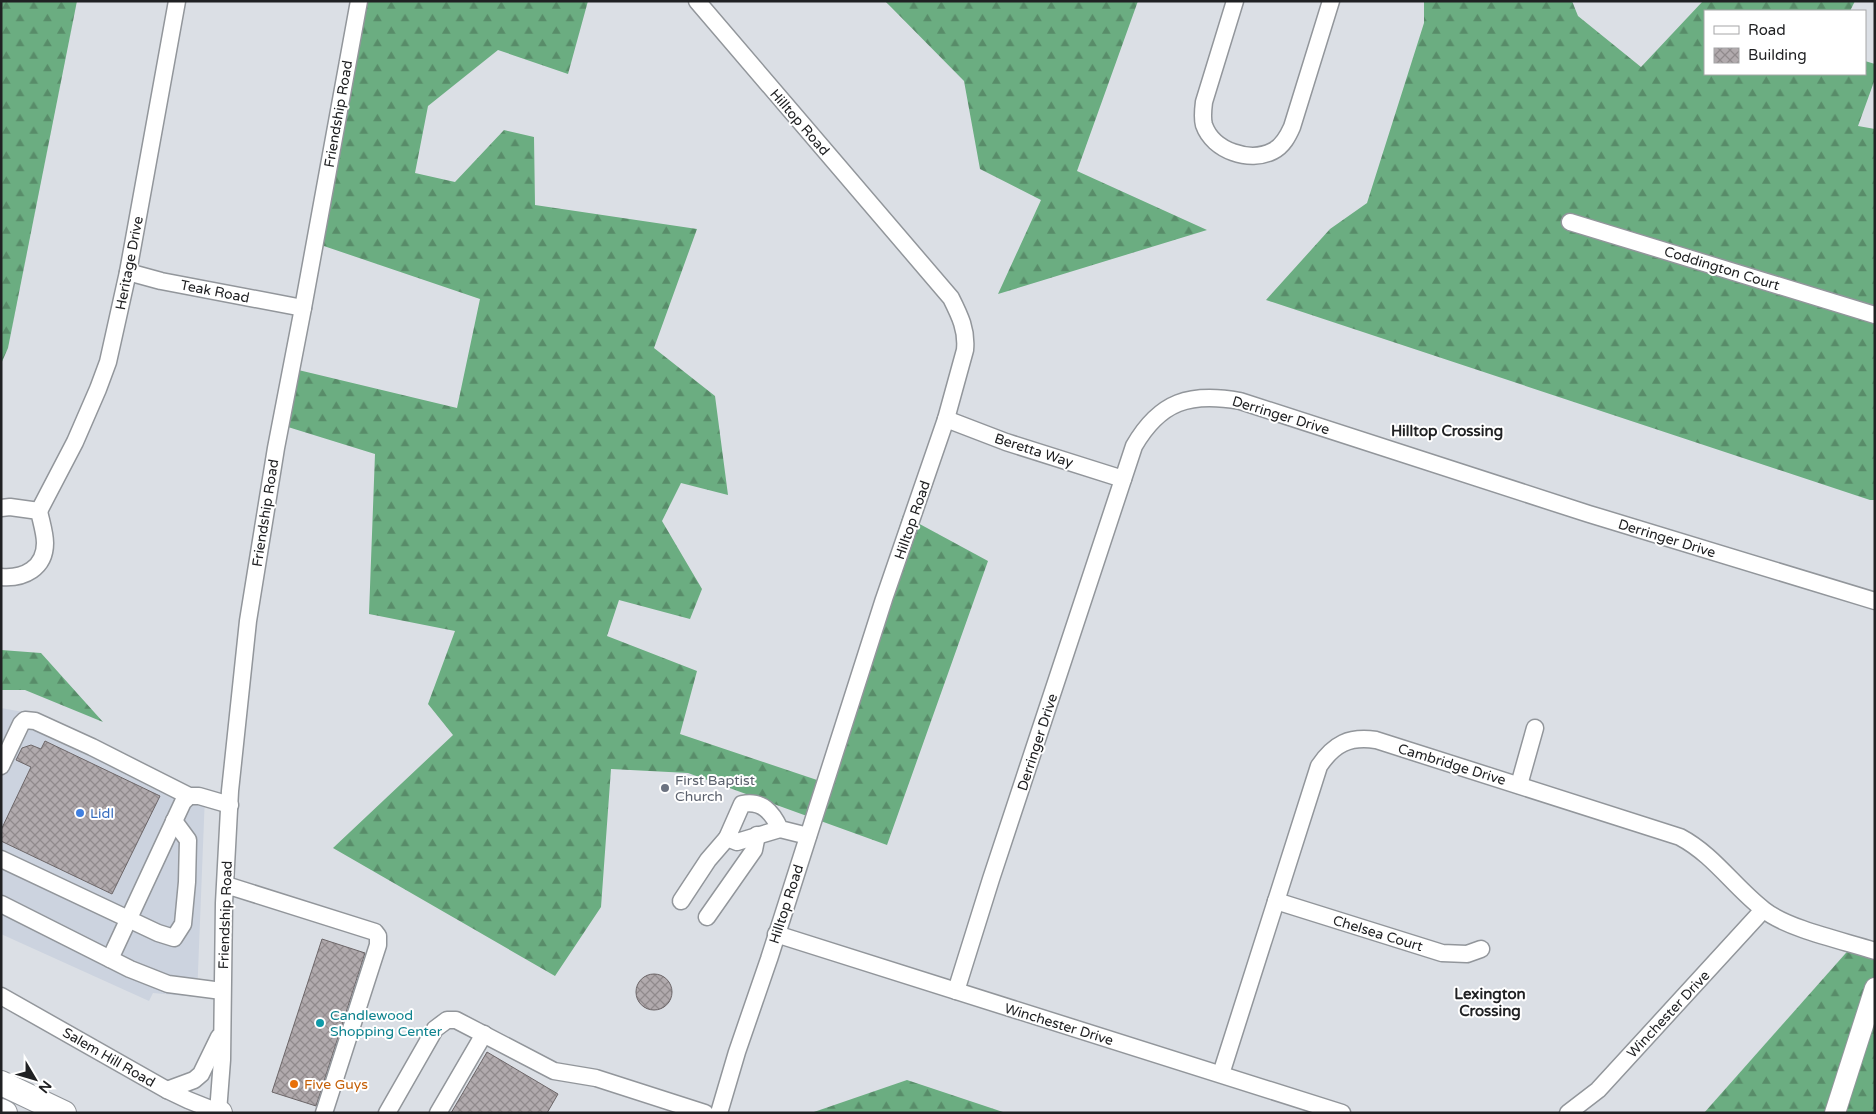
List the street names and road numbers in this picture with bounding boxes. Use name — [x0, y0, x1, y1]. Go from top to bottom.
street label: Friendship Road — [321, 59, 356, 169]
street label: Hilltop Road — [766, 86, 833, 159]
street label: Heritage Drive — [112, 215, 147, 311]
street label: Coddington Court — [1662, 243, 1782, 294]
street label: Teak Road — [179, 276, 251, 307]
street label: Derringer Drive — [1230, 393, 1332, 438]
street label: Beretta Way — [992, 430, 1076, 471]
street label: Friendship Road — [249, 458, 282, 568]
street label: Hilltop Road — [891, 478, 934, 562]
street label: Derringer Drive — [1616, 516, 1718, 561]
street label: Derringer Drive — [1014, 691, 1061, 793]
street label: Cambridge Drive — [1396, 740, 1508, 789]
street label: Friendship Road — [215, 860, 236, 970]
street label: Hilltop Road — [766, 862, 807, 946]
street label: Chelsea Court — [1331, 912, 1425, 955]
street label: Winchester Drive — [1624, 967, 1713, 1062]
street label: Winchester Drive — [1002, 1000, 1116, 1049]
street label: Salem Hill Road — [59, 1024, 158, 1091]

